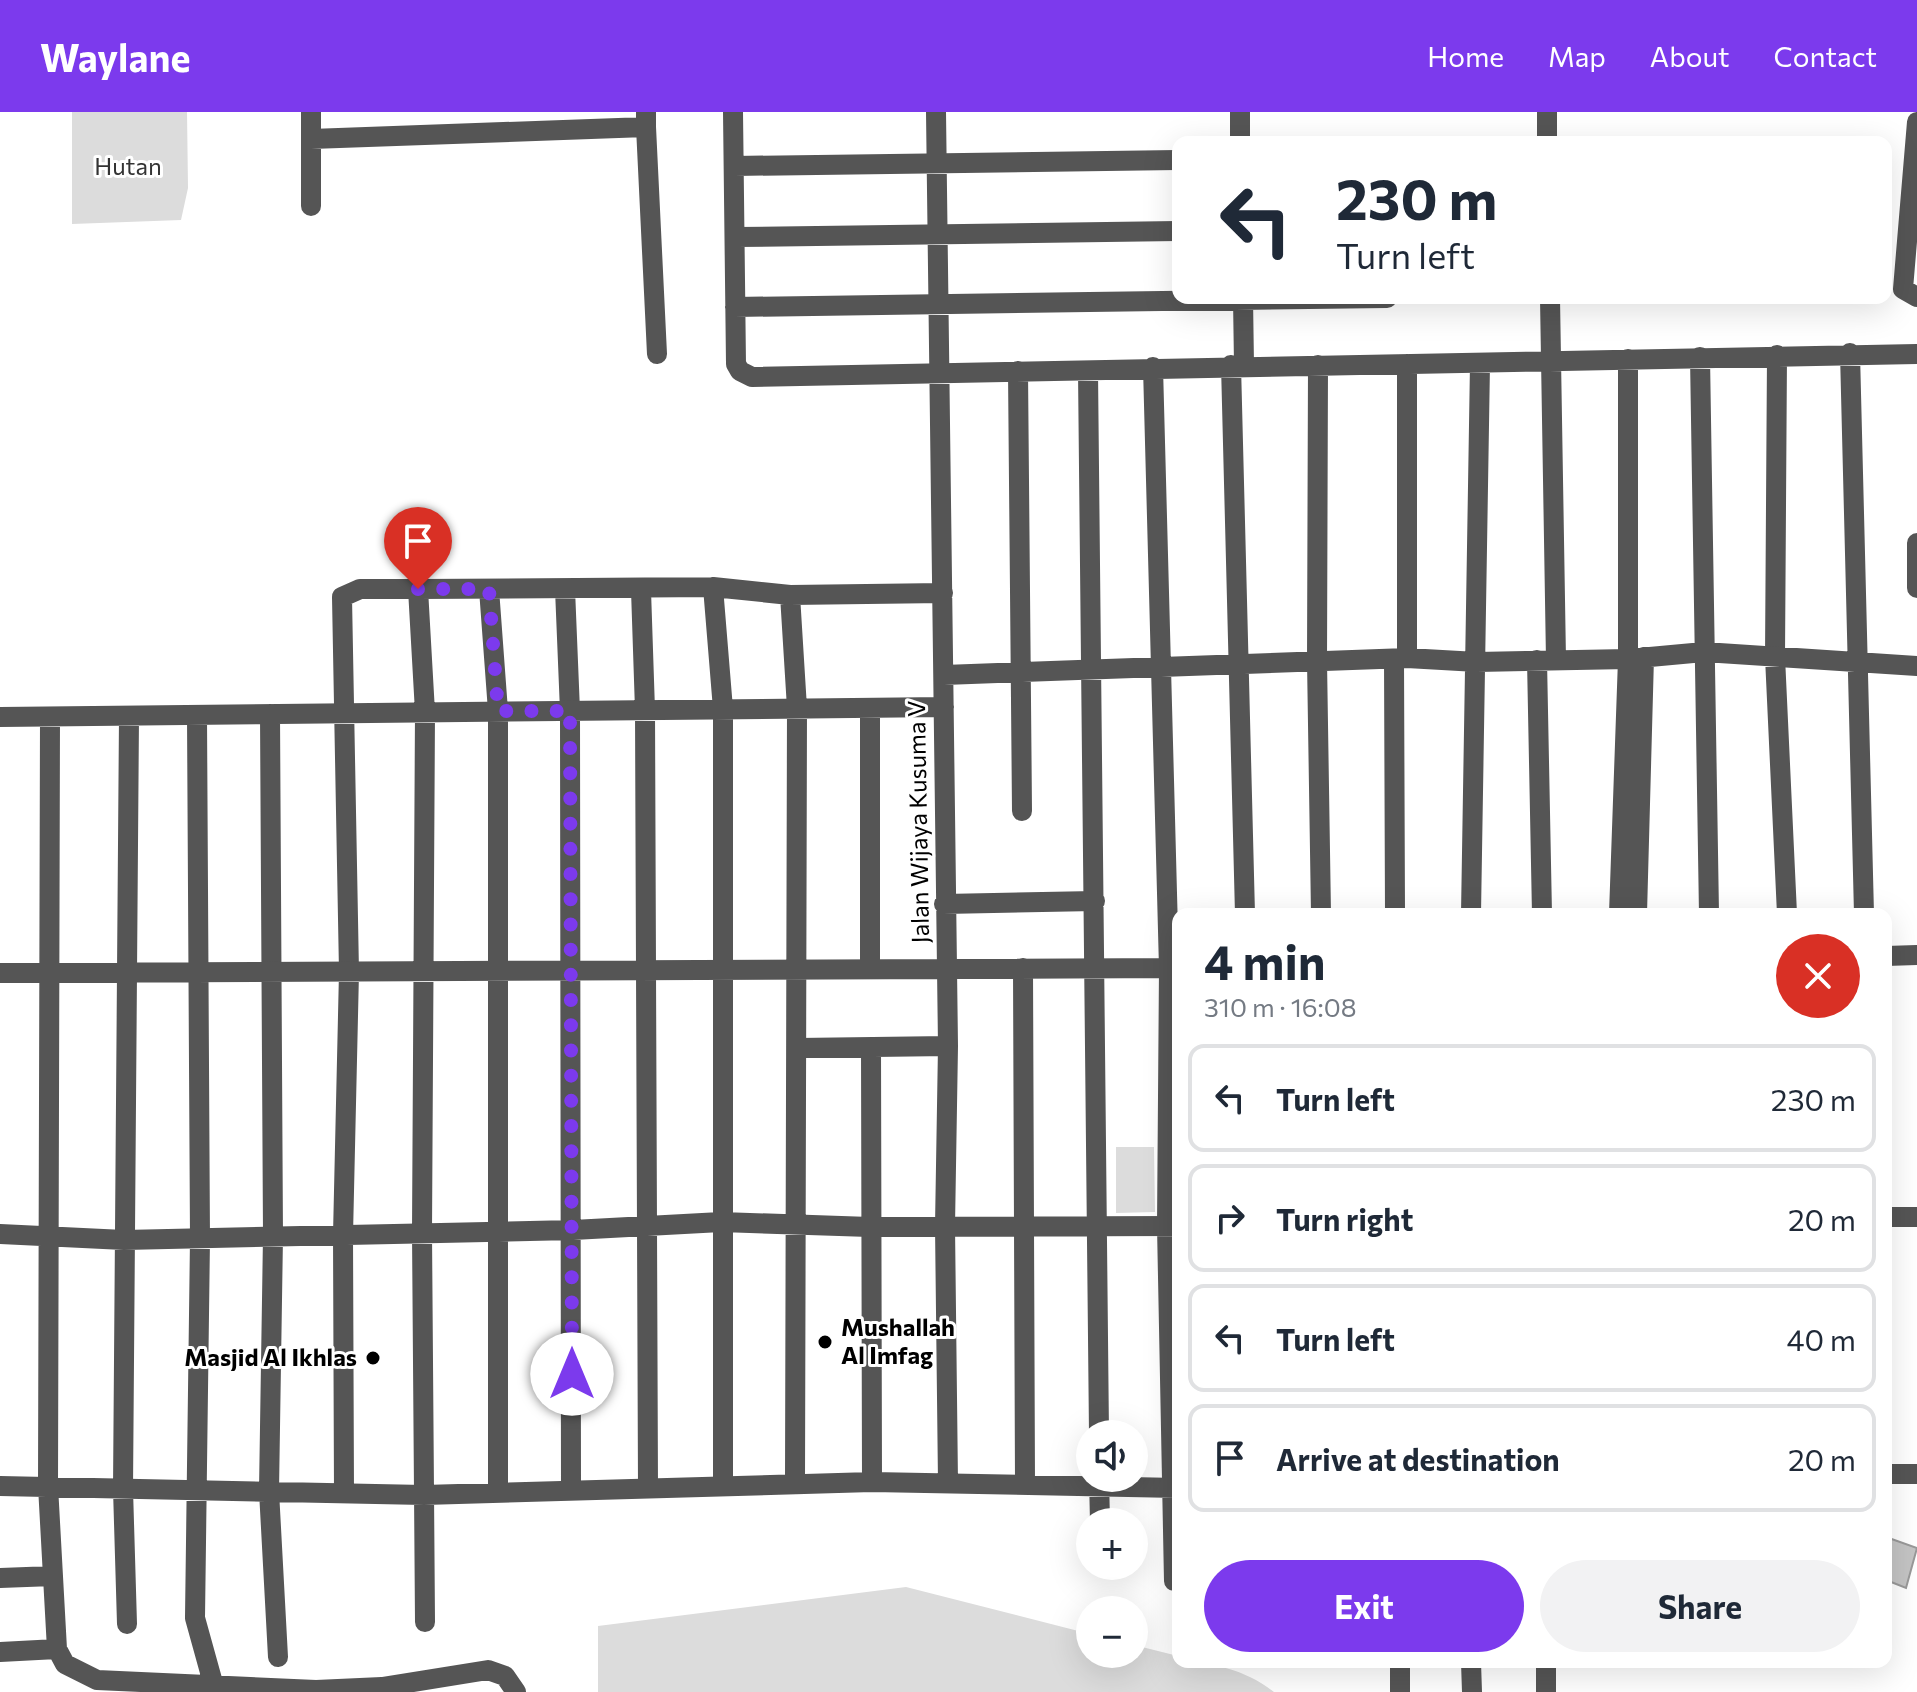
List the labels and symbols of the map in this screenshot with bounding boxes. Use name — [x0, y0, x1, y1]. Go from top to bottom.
park label: Hutan — [94, 151, 162, 180]
pin — [384, 507, 452, 589]
street label: Jalan Wijaya Kusuma V — [901, 700, 934, 944]
place label: Mushallah Al Imfag — [841, 1312, 955, 1369]
position arrow — [530, 1332, 614, 1416]
marker: Mushallah Al Imfag — [816, 1333, 834, 1351]
place label: Masjid Al Ikhlas — [184, 1342, 357, 1371]
marker: Masjid Al Ikhlas — [364, 1349, 382, 1367]

